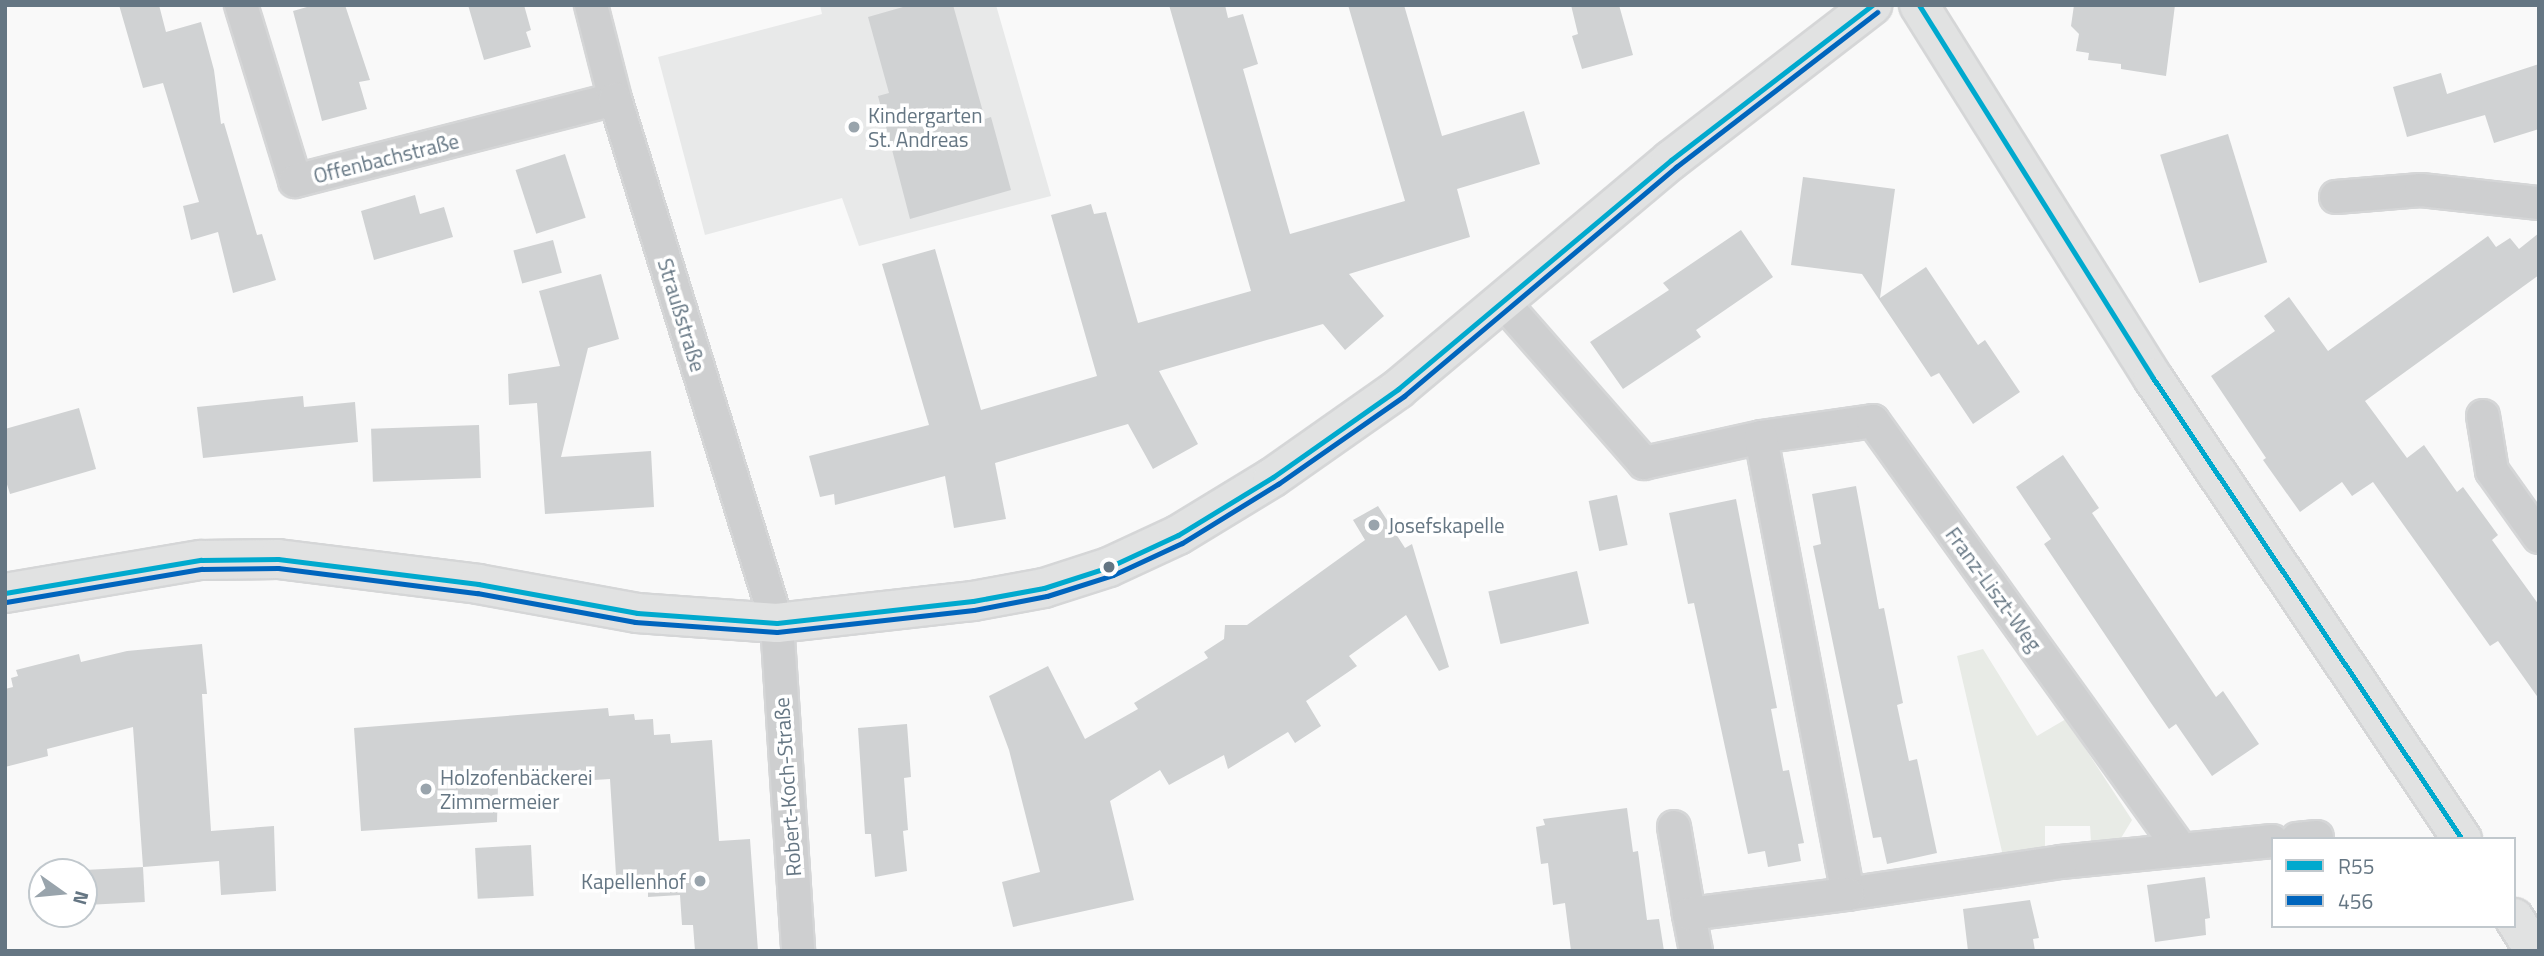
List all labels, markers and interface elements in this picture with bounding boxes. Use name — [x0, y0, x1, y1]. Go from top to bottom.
place label: Kindergarten St. Andreas — [868, 102, 982, 152]
marker: Kindergarten St. Andreas — [846, 119, 862, 135]
street label: Offenbachstraße — [311, 128, 461, 188]
street label: Straußstraße — [653, 255, 711, 375]
place label: Josefskapelle — [1388, 512, 1505, 538]
marker: Josefskapelle — [1366, 517, 1382, 533]
street label: Franz-Liszt-Weg — [1941, 522, 2047, 656]
unlabelled marker — [1102, 560, 1116, 574]
street label: Robert-Koch-Straße — [768, 697, 806, 877]
place label: Holzofenbäckerei Zimmermeier — [440, 764, 593, 814]
marker: Holzofenbäckerei Zimmermeier — [418, 781, 434, 797]
legend — [2271, 837, 2516, 928]
text: R55 — [2338, 850, 2374, 882]
north arrow — [28, 858, 98, 928]
place label: Kapellenhof — [581, 868, 686, 894]
marker: Kapellenhof — [692, 873, 708, 889]
text: 456 — [2338, 885, 2373, 917]
text: N — [66, 888, 98, 908]

